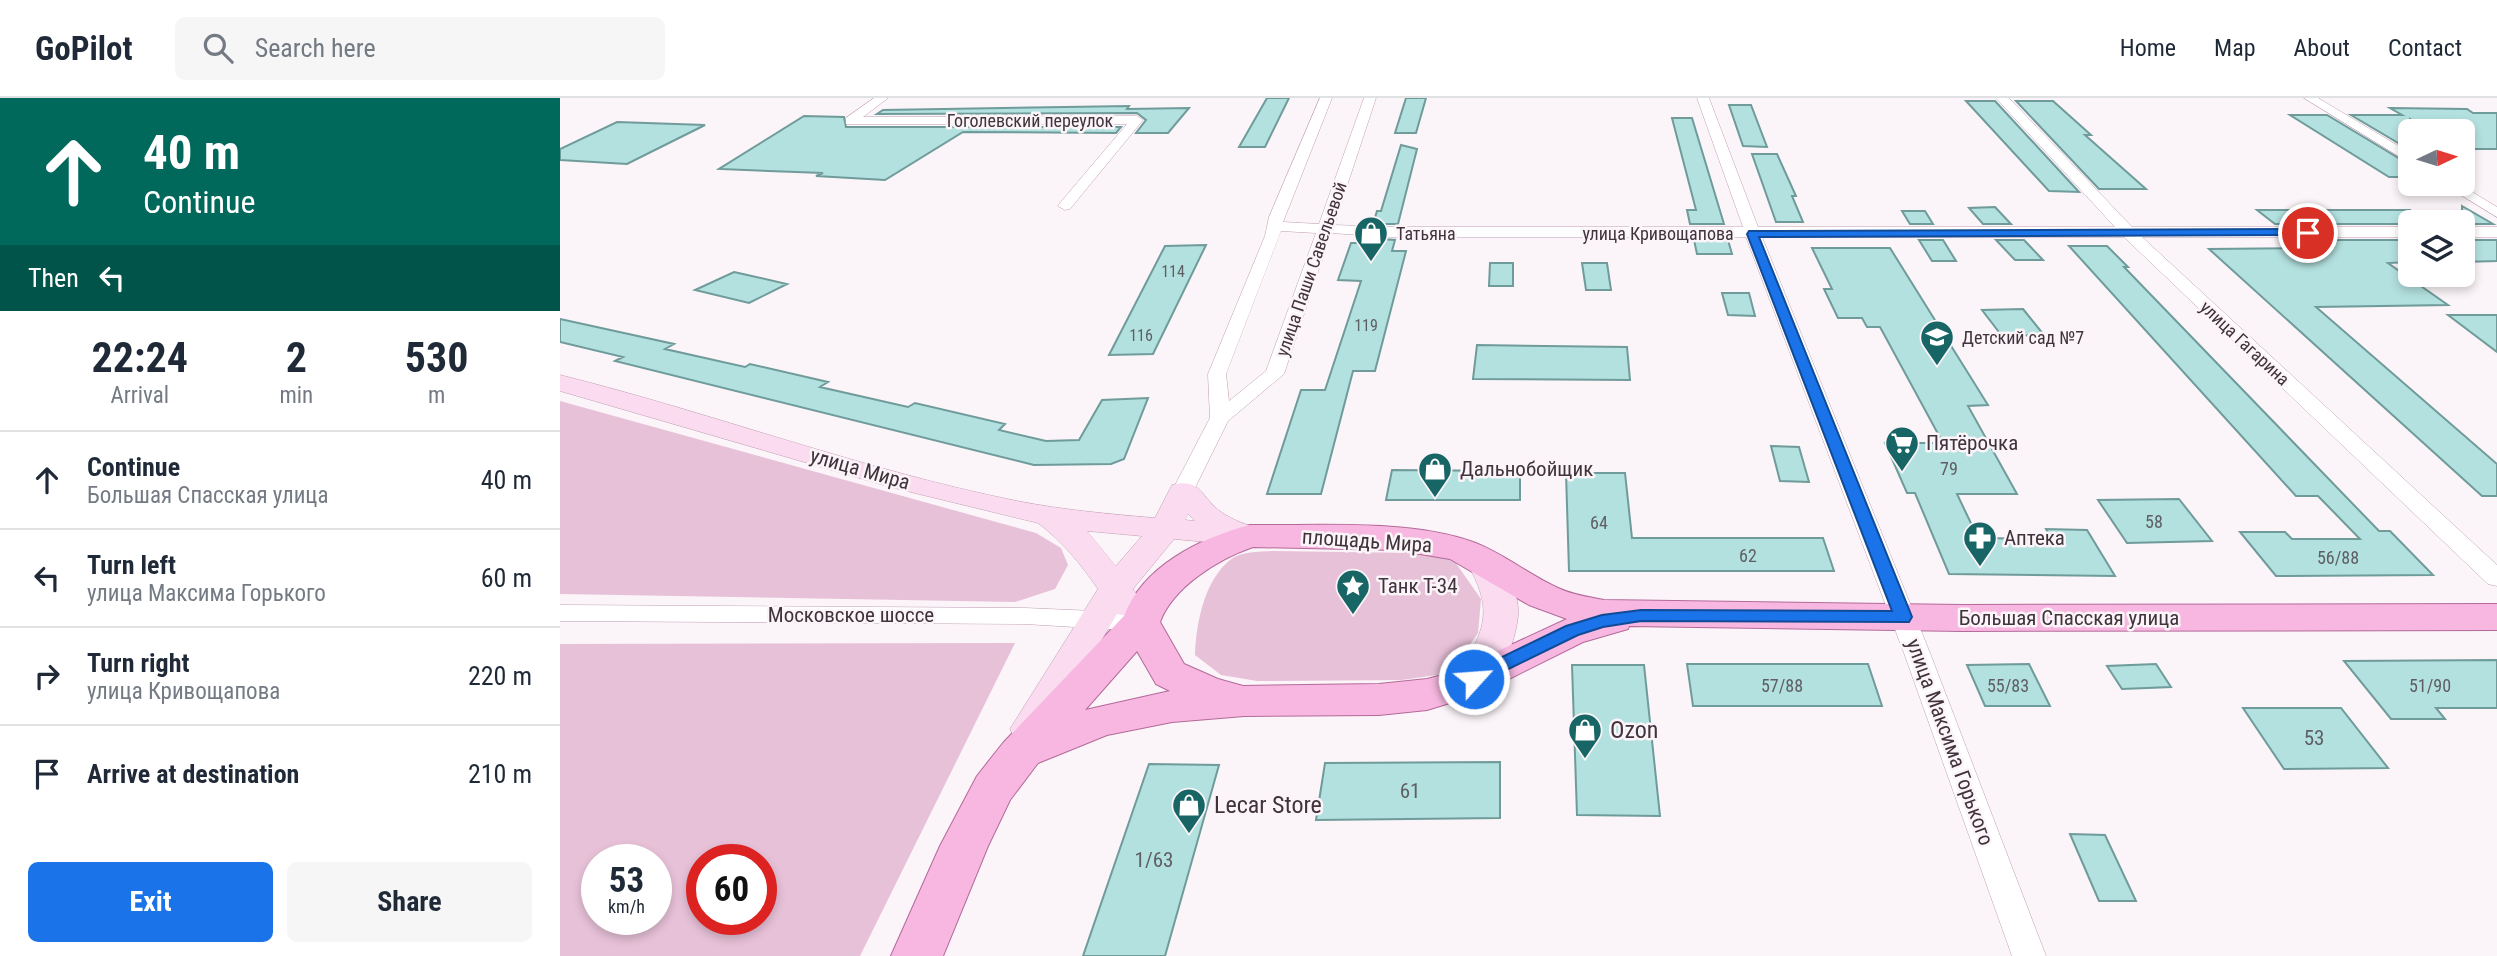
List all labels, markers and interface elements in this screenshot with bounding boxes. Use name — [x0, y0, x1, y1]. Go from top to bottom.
search box — [175, 17, 665, 80]
text: GoPilot — [35, 29, 133, 68]
icon: search — [199, 29, 237, 67]
text: Search here — [255, 33, 376, 63]
text: Home — [2120, 34, 2176, 62]
text: Map — [2214, 34, 2256, 62]
text: About — [2294, 34, 2350, 62]
text: Contact — [2388, 34, 2462, 62]
street label: Гоголевский переулок — [947, 110, 1114, 131]
north arrow — [2398, 119, 2474, 196]
map controls — [2398, 119, 2475, 287]
text: 40 m — [143, 124, 240, 181]
icon: ahead — [28, 126, 119, 217]
street label: улица Паши Савельевой — [1271, 179, 1351, 359]
text: Continue — [143, 183, 255, 221]
pin — [2278, 203, 2338, 263]
button: layers — [2398, 210, 2475, 287]
shop icon: Татьяна — [1352, 214, 1390, 263]
icon: arrive — [2289, 214, 2327, 252]
place label: Татьяна — [1396, 223, 1456, 244]
street label: улица Кривощапова — [1582, 223, 1734, 244]
icon: left — [93, 259, 131, 297]
house number: 114 — [1161, 262, 1185, 281]
text: Then — [28, 263, 79, 293]
street label: улица Гагарина — [2196, 296, 2294, 390]
house number: 119 — [1354, 316, 1378, 335]
school or university icon: Детский сад №7 — [1918, 318, 1956, 367]
house number: 116 — [1129, 326, 1153, 345]
place label: Детский сад №7 — [1962, 327, 2084, 348]
text: 22:24 — [92, 333, 188, 382]
text: 2 — [286, 333, 307, 382]
text: 530 — [405, 333, 468, 382]
text: Arrival — [110, 382, 169, 409]
text: min — [279, 382, 313, 409]
text: m — [428, 382, 445, 409]
supermarket icon: Пятёрочка — [1883, 424, 1921, 473]
place label: Пятёрочка — [1926, 431, 2018, 455]
street label: улица Мира — [807, 443, 913, 495]
shop icon: Дальнобойщик — [1416, 450, 1454, 499]
text: Continue — [87, 452, 180, 482]
place label: Дальнобойщик — [1460, 457, 1593, 481]
house number: 79 — [1940, 458, 1958, 479]
icon: ahead — [28, 461, 66, 499]
text: 40 m — [481, 465, 532, 495]
text: Большая Спасская улица — [87, 482, 328, 509]
house number: 58 — [2145, 511, 2163, 532]
house number: 64 — [1590, 512, 1608, 533]
pharmacy icon: Аптека — [1961, 519, 1999, 568]
street label: площадь Мира — [1301, 524, 1433, 558]
place label: Аптека — [2004, 526, 2065, 550]
house number: 62 — [1739, 545, 1757, 566]
house number: 56/88 — [2317, 547, 2359, 568]
text: Turn left — [87, 550, 176, 580]
icon: left — [28, 559, 66, 597]
text: 60 m — [481, 563, 532, 593]
place icon: Танк Т-34 — [1334, 567, 1372, 616]
place label: Танк Т-34 — [1378, 574, 1458, 598]
text: улица Максима Горького — [87, 580, 326, 607]
street label: Московское шоссе — [768, 603, 934, 627]
street label: Большая Спасская улица — [1959, 606, 2179, 630]
street label: улица Максима Горького — [1901, 635, 1999, 849]
position arrow — [1437, 642, 1511, 716]
text: Turn right — [87, 648, 189, 678]
icon: right — [28, 657, 66, 695]
text: 220 m — [468, 661, 532, 691]
house number: 57/88 — [1761, 675, 1803, 696]
house number: 55/83 — [1987, 675, 2029, 696]
house number: 51/90 — [2409, 675, 2451, 696]
text: улица Кривощапова — [87, 678, 280, 705]
shop icon: Ozon — [1566, 711, 1604, 760]
place label: Ozon — [1610, 716, 1658, 744]
house number: 53 — [2304, 726, 2324, 750]
icon: arrive — [28, 755, 66, 793]
text: Arrive at destination — [87, 759, 299, 789]
text: 210 m — [468, 759, 532, 789]
house number: 61 — [1400, 779, 1420, 803]
shop icon: Lecar Store — [1170, 786, 1208, 835]
place label: Lecar Store — [1214, 791, 1322, 819]
speed limit sign: 60 — [686, 844, 777, 935]
house number: 1/63 — [1135, 848, 1173, 872]
text: 53 — [609, 860, 644, 901]
button: Exit — [28, 862, 273, 942]
button: Share — [287, 862, 532, 942]
text: km/h — [608, 896, 645, 917]

